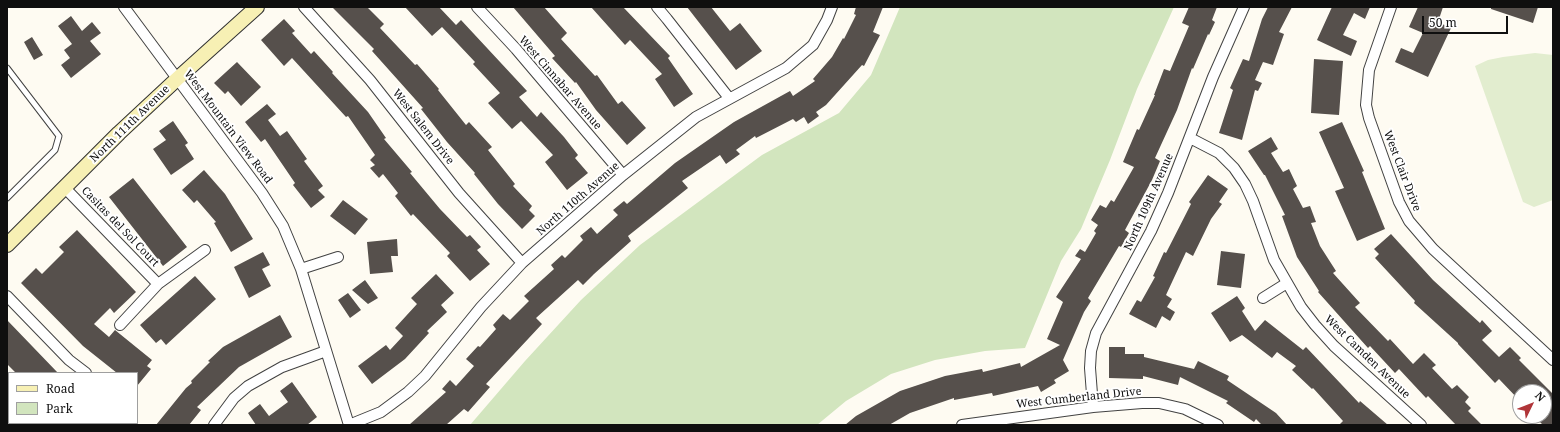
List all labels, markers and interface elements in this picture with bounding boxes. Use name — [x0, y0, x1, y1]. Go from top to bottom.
scale bar — [1424, 8, 1510, 34]
text: 50 m — [1429, 14, 1457, 31]
street label: West Cinnabar Avenue — [516, 34, 604, 132]
street label: West Mountain View Road — [181, 68, 275, 186]
street label: North 111th Avenue — [88, 83, 172, 165]
street label: West Salem Drive — [389, 87, 457, 167]
street label: West Clair Drive — [1381, 129, 1423, 213]
street label: North 109th Avenue — [1122, 151, 1176, 253]
street label: North 110th Avenue — [534, 160, 622, 238]
street label: Casitas del Sol Court — [78, 184, 162, 270]
street label: West Camden Avenue — [1322, 313, 1412, 401]
legend — [8, 372, 138, 424]
text: Road — [46, 380, 75, 397]
north arrow — [1512, 384, 1552, 424]
street label: West Cumberland Drive — [1016, 385, 1142, 411]
text: N — [1532, 388, 1549, 404]
text: Park — [46, 400, 73, 417]

